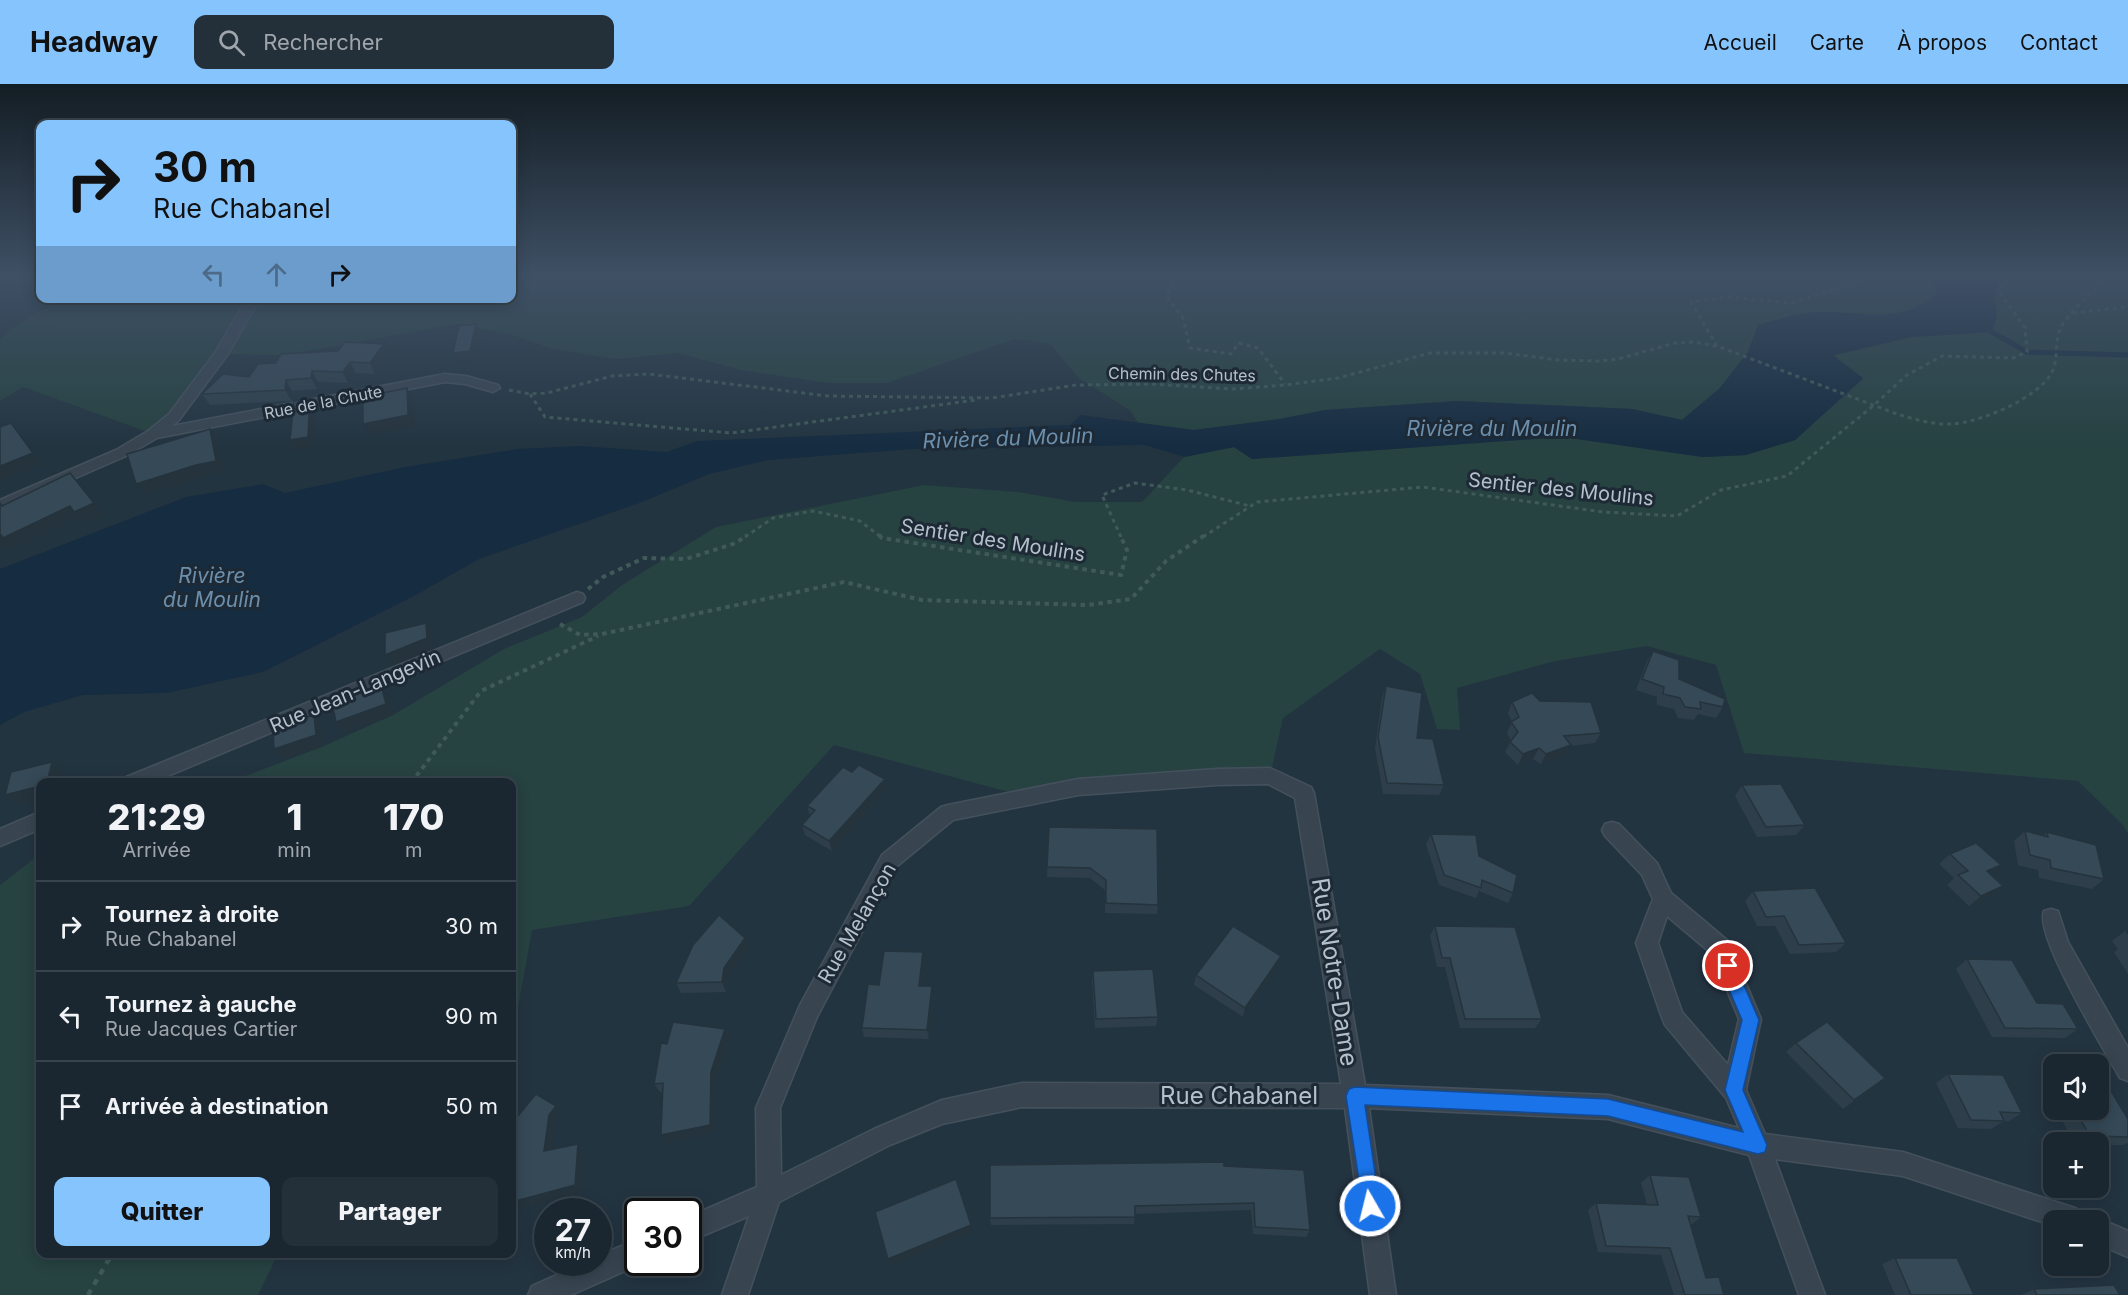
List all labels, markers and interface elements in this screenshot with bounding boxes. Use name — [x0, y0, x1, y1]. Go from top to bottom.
search box — [194, 15, 614, 69]
text: Headway — [30, 25, 158, 59]
icon: search — [215, 26, 248, 59]
text: Rechercher — [263, 29, 383, 55]
text: Accueil — [1703, 30, 1777, 55]
text: Carte — [1810, 30, 1864, 55]
text: À propos — [1897, 30, 1987, 55]
text: Contact — [2020, 30, 2098, 55]
text: 30 m — [153, 141, 257, 192]
icon: right — [54, 144, 132, 222]
text: Rue Chabanel — [153, 192, 331, 225]
icon: left — [197, 258, 230, 291]
icon: ahead — [260, 258, 293, 291]
icon: right — [323, 258, 356, 291]
street label: Chemin des Chutes — [1108, 363, 1256, 385]
street label: Rue de la Chute — [262, 381, 384, 423]
water label: Rivière du Moulin — [1407, 416, 1577, 441]
water label: Rivière du Moulin — [922, 423, 1094, 453]
street label: Sentier des Moulins — [1467, 467, 1655, 511]
street label: Sentier des Moulins — [899, 514, 1087, 566]
water label: Rivière du Moulin — [163, 563, 261, 612]
street label: Rue Jean-Langevin — [266, 644, 444, 738]
text: 21:29 — [108, 795, 206, 839]
text: 1 — [287, 795, 302, 839]
text: 170 — [383, 795, 444, 839]
text: Arrivée — [122, 838, 191, 862]
text: min — [277, 838, 312, 862]
text: m — [405, 838, 423, 862]
street label: Rue Melançon — [813, 859, 901, 987]
street label: Rue Notre-Dame — [1306, 876, 1364, 1068]
text: Tournez à droite — [105, 901, 279, 927]
icon: right — [54, 910, 87, 943]
text: 30 m — [445, 913, 498, 939]
text: Rue Chabanel — [105, 927, 237, 951]
pin — [1702, 940, 1753, 991]
icon: arrive — [1711, 949, 1744, 982]
text: Tournez à gauche — [105, 991, 297, 1017]
icon: left — [54, 1000, 87, 1033]
text: 90 m — [445, 1003, 498, 1029]
text: Rue Jacques Cartier — [105, 1017, 297, 1041]
map controls — [2043, 1054, 2109, 1276]
button: sound — [2043, 1054, 2109, 1120]
street label: Rue Chabanel — [1160, 1081, 1318, 1110]
icon: arrive — [54, 1090, 87, 1123]
text: Arrivée à destination — [105, 1093, 329, 1119]
text: 50 m — [445, 1093, 498, 1119]
button: + — [2043, 1132, 2109, 1198]
position arrow — [1338, 1174, 1402, 1238]
button: Quitter — [54, 1177, 270, 1246]
button: Partager — [282, 1177, 498, 1246]
speed limit sign: 30 — [624, 1198, 702, 1276]
button: − — [2043, 1210, 2109, 1276]
text: 27 — [555, 1212, 591, 1248]
text: km/h — [555, 1243, 591, 1262]

